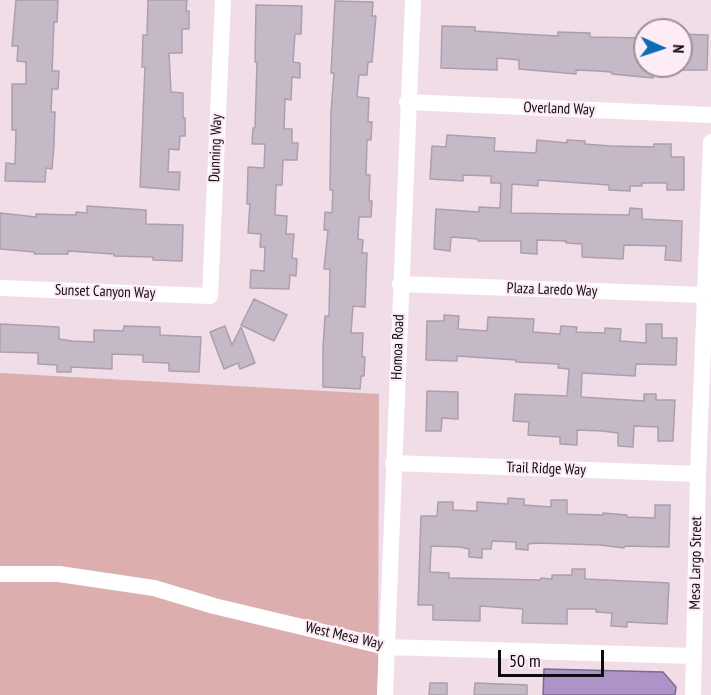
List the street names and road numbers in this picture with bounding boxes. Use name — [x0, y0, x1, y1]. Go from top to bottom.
street label: Overland Way — [523, 99, 595, 119]
street label: Dunning Way — [206, 114, 226, 182]
street label: Plaza Laredo Way — [506, 279, 598, 301]
street label: Sunset Canyon Way — [54, 281, 156, 303]
street label: Homoa Road — [388, 314, 408, 380]
street label: Trail Ridge Way — [506, 459, 586, 479]
street label: Mesa Largo Street — [686, 516, 706, 610]
street label: West Mesa Way — [303, 618, 385, 654]

